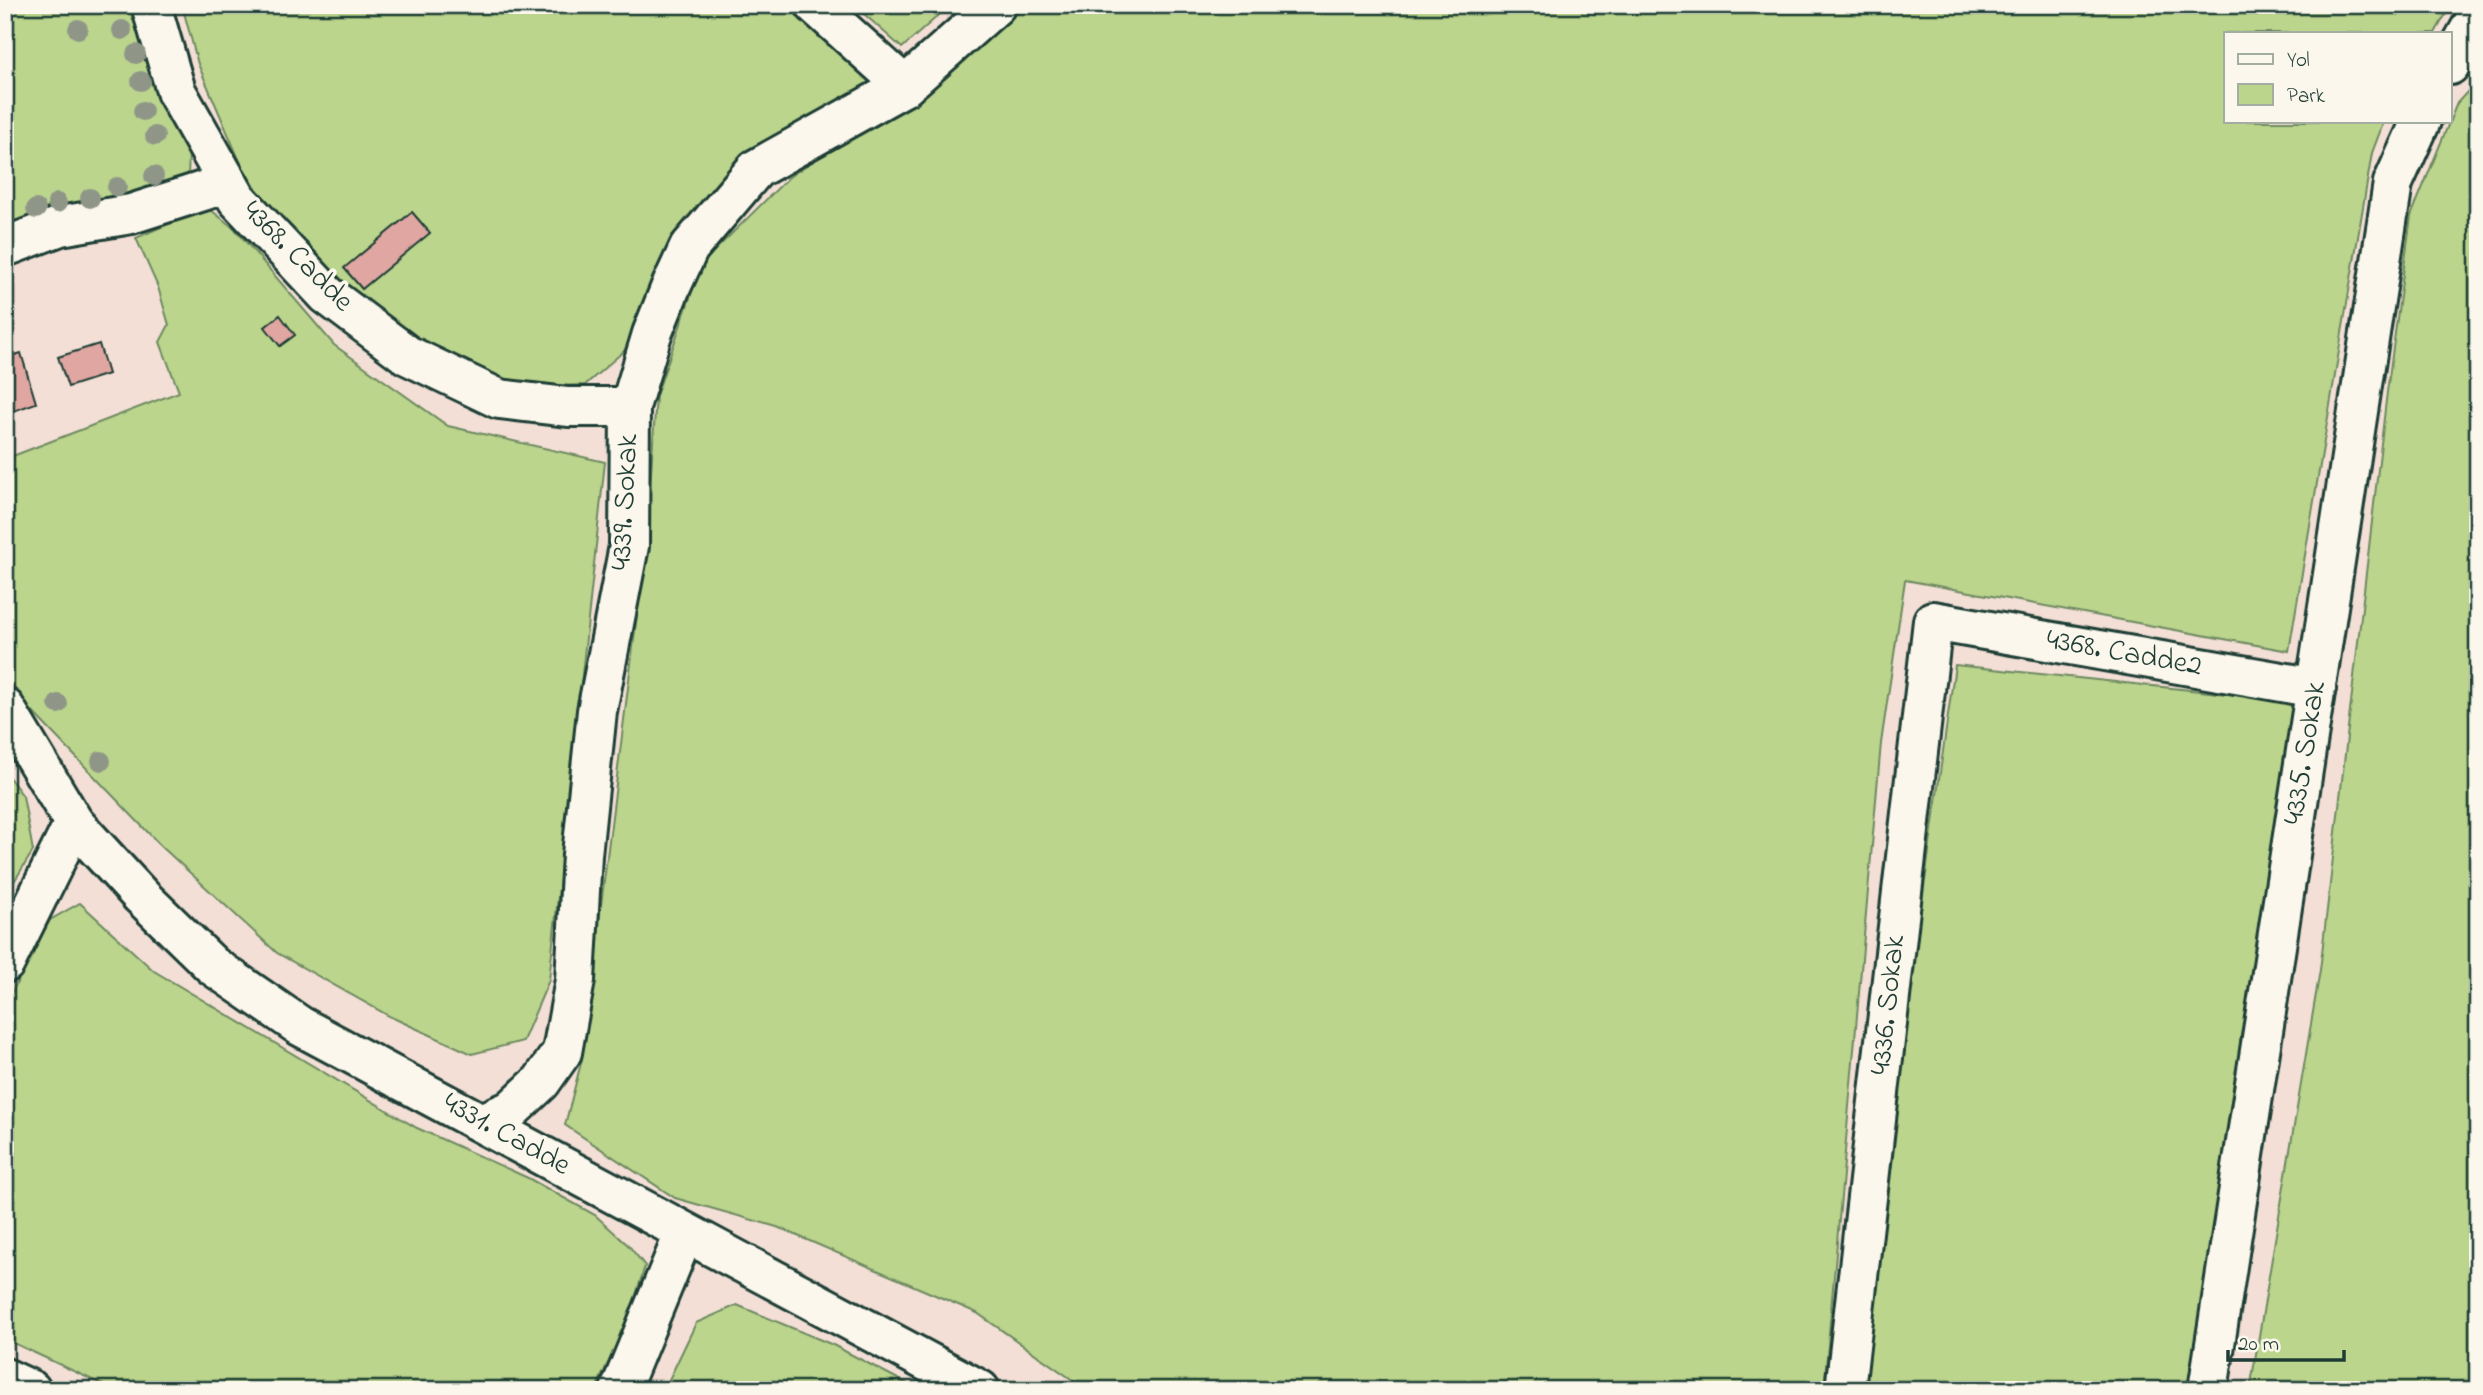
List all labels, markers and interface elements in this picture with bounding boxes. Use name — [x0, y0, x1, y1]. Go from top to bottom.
legend — [2224, 32, 2452, 122]
text: Yol — [2287, 46, 2310, 76]
text: Park — [2287, 82, 2326, 112]
street label: 4368. Cadde — [231, 191, 363, 323]
street label: 4339. Sokak — [600, 432, 652, 571]
street label: 4368. Cadde2 — [2043, 619, 2205, 689]
street label: 4335. Sokak — [2273, 677, 2339, 828]
street label: 4336. Sokak — [1860, 932, 1918, 1077]
street label: 4331. Cadde — [434, 1082, 578, 1188]
scale bar — [2228, 1318, 2343, 1362]
text: 20 m — [2238, 1330, 2279, 1360]

